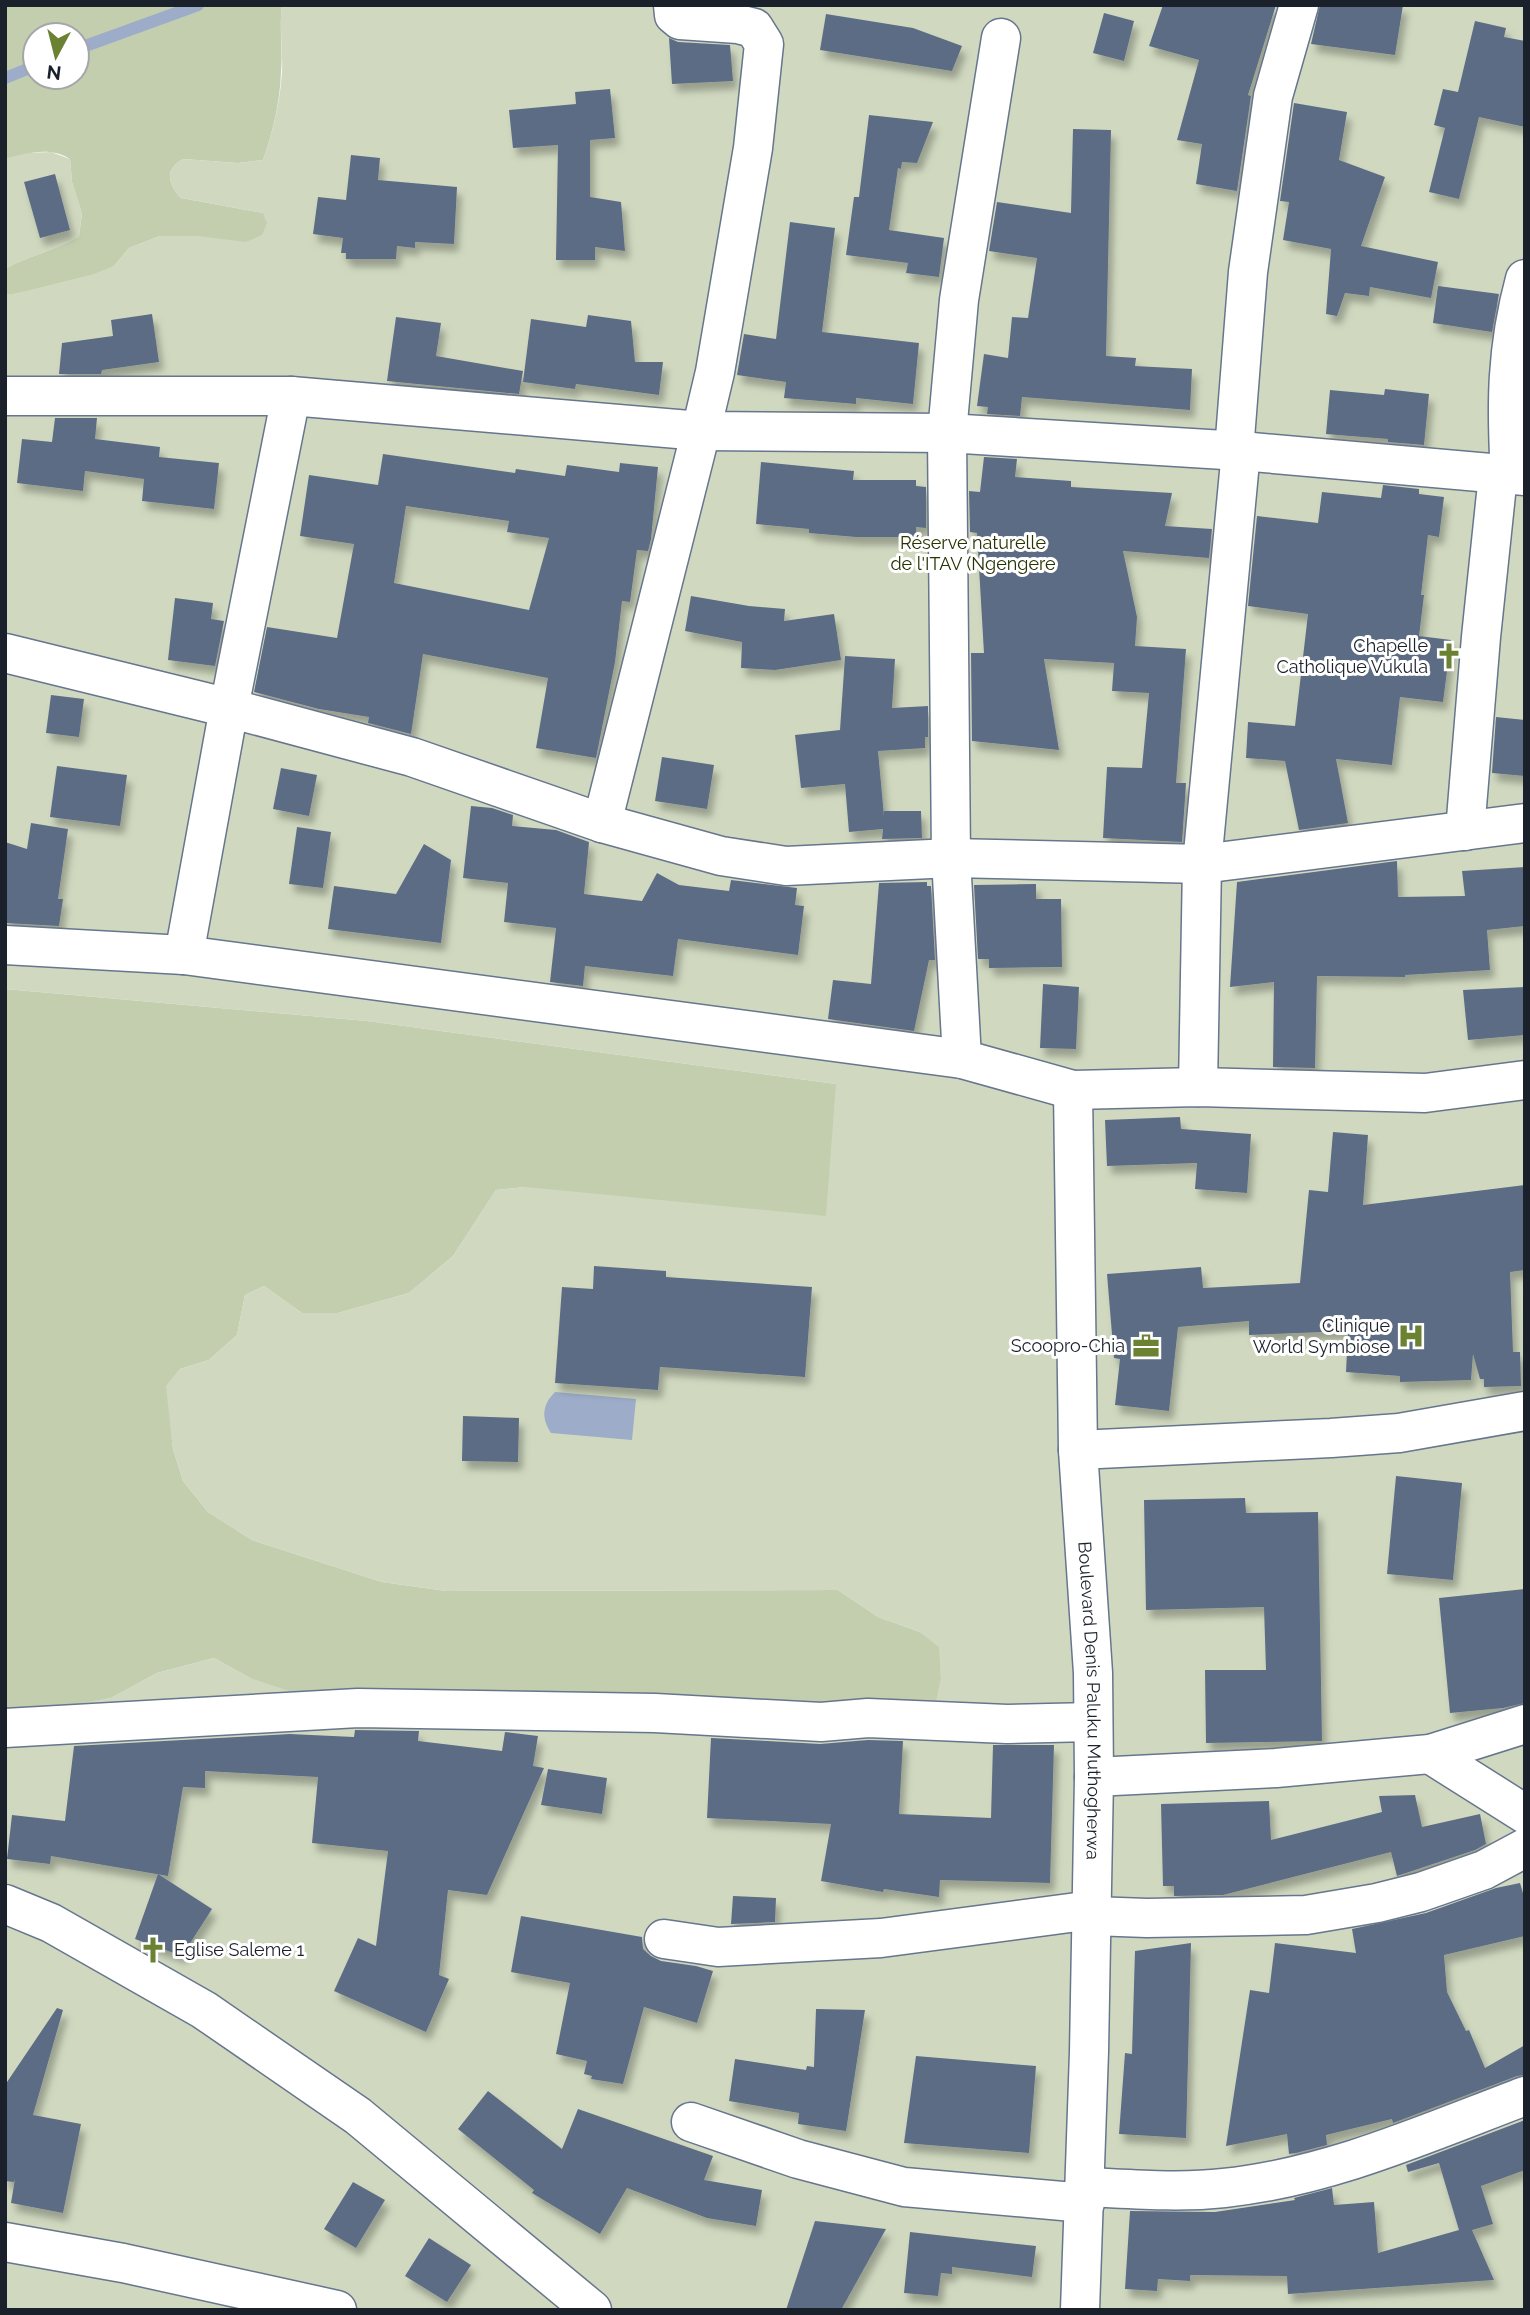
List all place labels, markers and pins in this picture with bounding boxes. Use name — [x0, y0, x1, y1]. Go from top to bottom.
place label: Chapelle Catholique Vukula — [1276, 635, 1428, 677]
church icon: Chapelle Catholique Vukula — [1434, 641, 1464, 671]
place label: Clinique World Symbiose — [1253, 1315, 1390, 1357]
hospital icon: Clinique World Symbiose — [1396, 1321, 1426, 1351]
office icon: Scoopro-Chia — [1131, 1331, 1161, 1361]
place label: Scoopro-Chia — [1011, 1335, 1125, 1356]
church icon: Eglise Saleme 1 — [138, 1935, 168, 1965]
place label: Eglise Saleme 1 — [174, 1939, 304, 1960]

